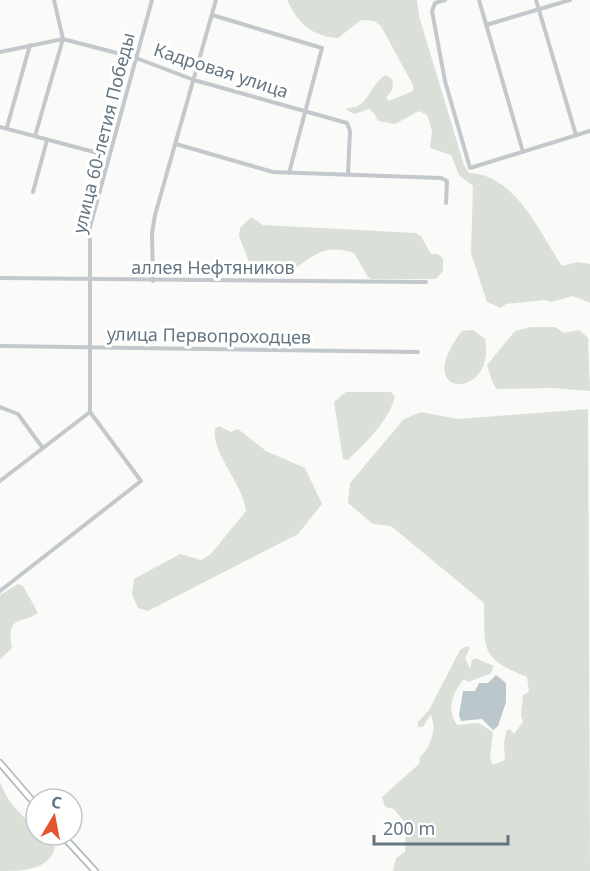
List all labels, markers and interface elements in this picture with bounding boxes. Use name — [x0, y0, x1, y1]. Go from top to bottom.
street label: улица 60-летия Победы — [66, 30, 140, 236]
street label: Кадровая улица — [151, 37, 292, 103]
street label: аллея Нефтяников — [131, 255, 295, 279]
street label: улица Первопроходцев — [107, 321, 311, 349]
north arrow — [24, 787, 84, 847]
text: С — [50, 790, 64, 814]
scale bar — [374, 808, 508, 846]
text: 200 m — [383, 816, 435, 840]

